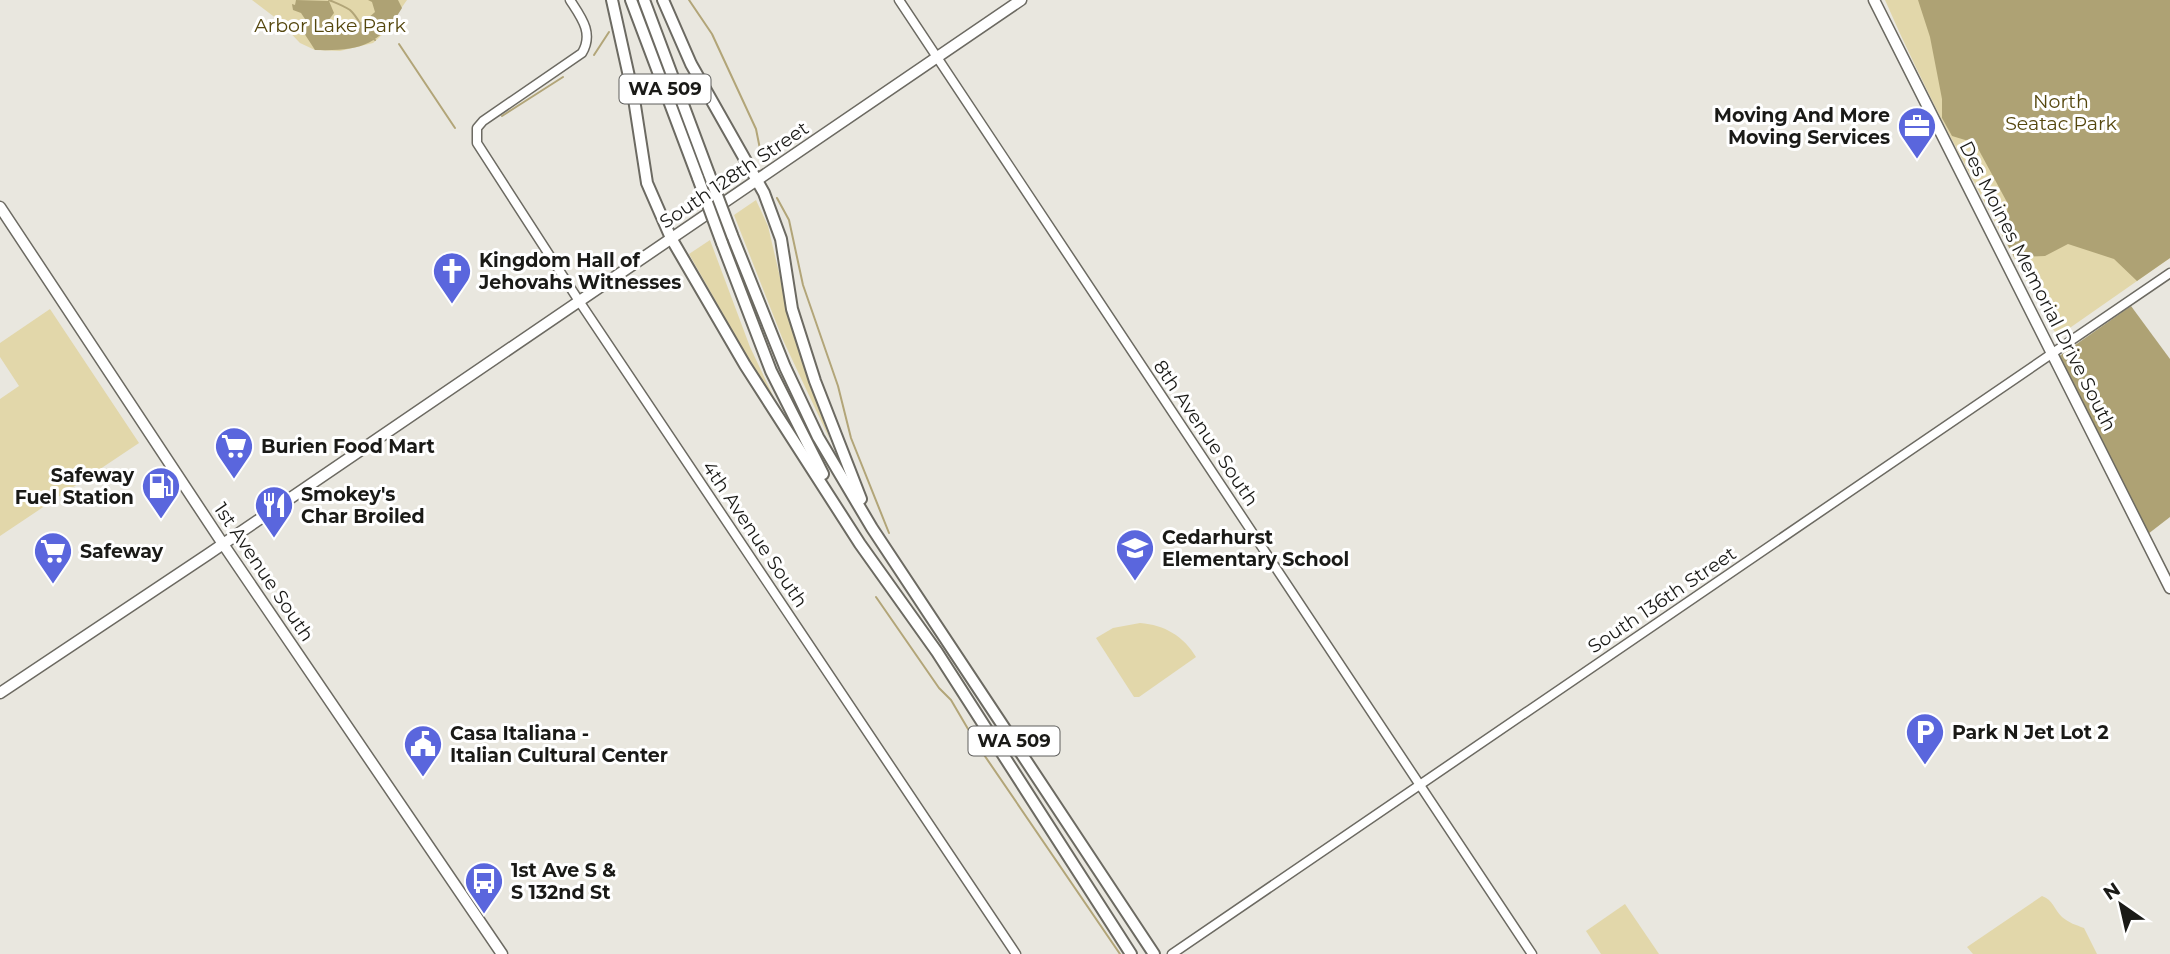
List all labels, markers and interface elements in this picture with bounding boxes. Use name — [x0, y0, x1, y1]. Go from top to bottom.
park label: Arbor Lake Park — [254, 14, 406, 37]
road number: WA 509 — [620, 74, 710, 104]
park label: North Seatac Park — [2005, 90, 2117, 135]
place label: Moving And More Moving Services — [1714, 104, 1890, 149]
office icon: Moving And More Moving Services — [1896, 105, 1938, 160]
street label: South 128th Street — [655, 116, 813, 233]
street label: Des Moines Memorial Drive South — [1955, 137, 2121, 435]
place label: Kingdom Hall of Jehovahs Witnesses — [478, 249, 681, 294]
church icon: Kingdom Hall of Jehovahs Witnesses — [431, 250, 473, 305]
street label: 8th Avenue South — [1149, 356, 1263, 510]
supermarket icon: Burien Food Mart — [213, 425, 255, 480]
place label: Burien Food Mart — [261, 435, 435, 458]
street label: 4th Avenue South — [697, 456, 813, 612]
place label: Safeway Fuel Station — [15, 464, 135, 509]
fuel station icon: Safeway Fuel Station — [140, 465, 182, 520]
place label: Smokey's Char Broiled — [301, 483, 425, 528]
restaurant icon: Smokey's Char Broiled — [253, 484, 295, 539]
street label: 1st Avenue South — [209, 498, 319, 646]
place label: Cedarhurst Elementary School — [1162, 526, 1349, 571]
school or university icon: Cedarhurst Elementary School — [1114, 527, 1156, 582]
supermarket icon: Safeway — [32, 530, 74, 585]
place label: Safeway — [80, 540, 164, 563]
street label: South 136th Street — [1583, 542, 1741, 658]
parking icon: Park N Jet Lot 2 — [1904, 711, 1946, 766]
place label: Park N Jet Lot 2 — [1952, 721, 2109, 744]
place label: Casa Italiana - Italian Cultural Center — [450, 722, 668, 767]
public building icon: Casa Italiana - Italian Cultural Center — [402, 723, 444, 778]
road number: WA 509 — [968, 726, 1060, 756]
place label: 1st Ave S & S 132nd St — [511, 859, 616, 904]
bus stop icon: 1st Ave S & S 132nd St — [463, 860, 505, 915]
north arrow — [2086, 870, 2156, 940]
text: N — [2099, 877, 2125, 905]

